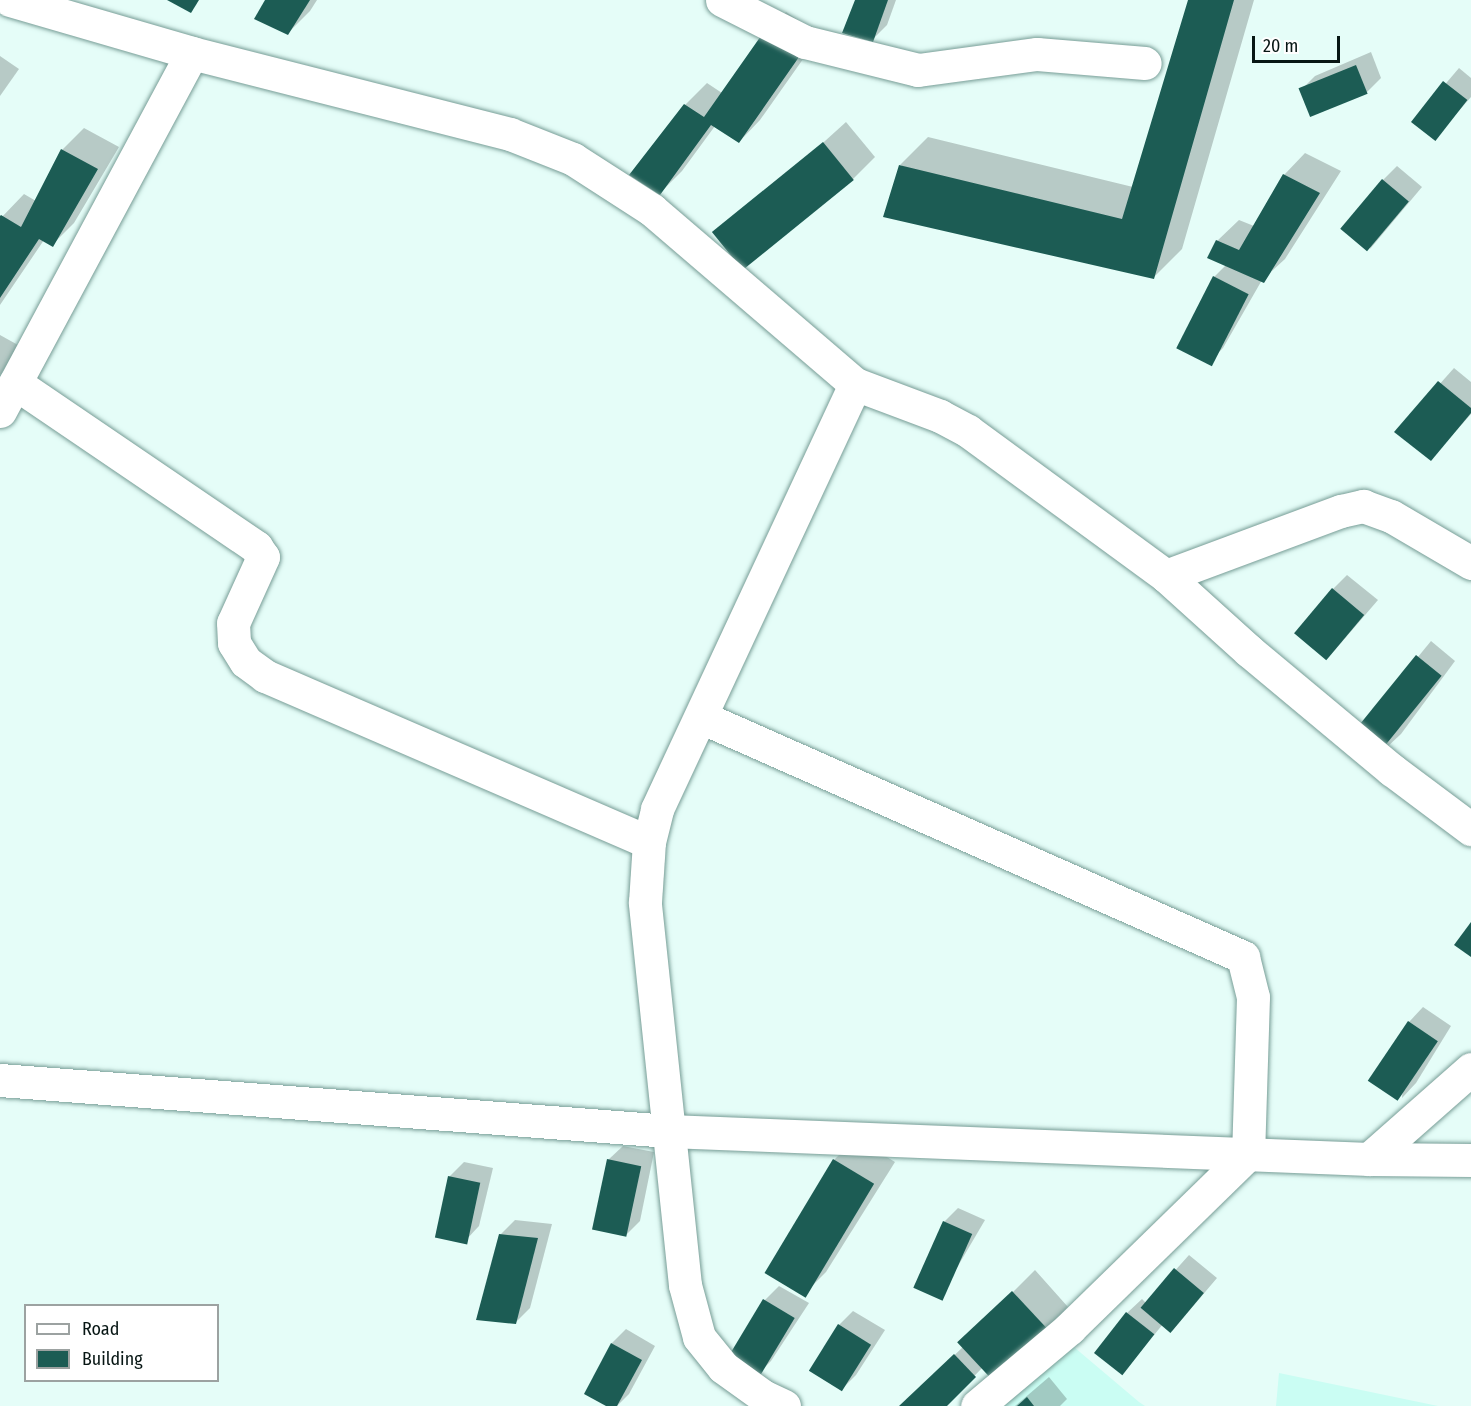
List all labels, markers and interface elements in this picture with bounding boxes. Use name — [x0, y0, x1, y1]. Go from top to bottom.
scale bar — [1255, 24, 1344, 62]
text: 20 m — [1263, 35, 1298, 57]
legend — [24, 1304, 219, 1382]
text: Road — [82, 1318, 119, 1340]
text: Building — [82, 1348, 143, 1370]

